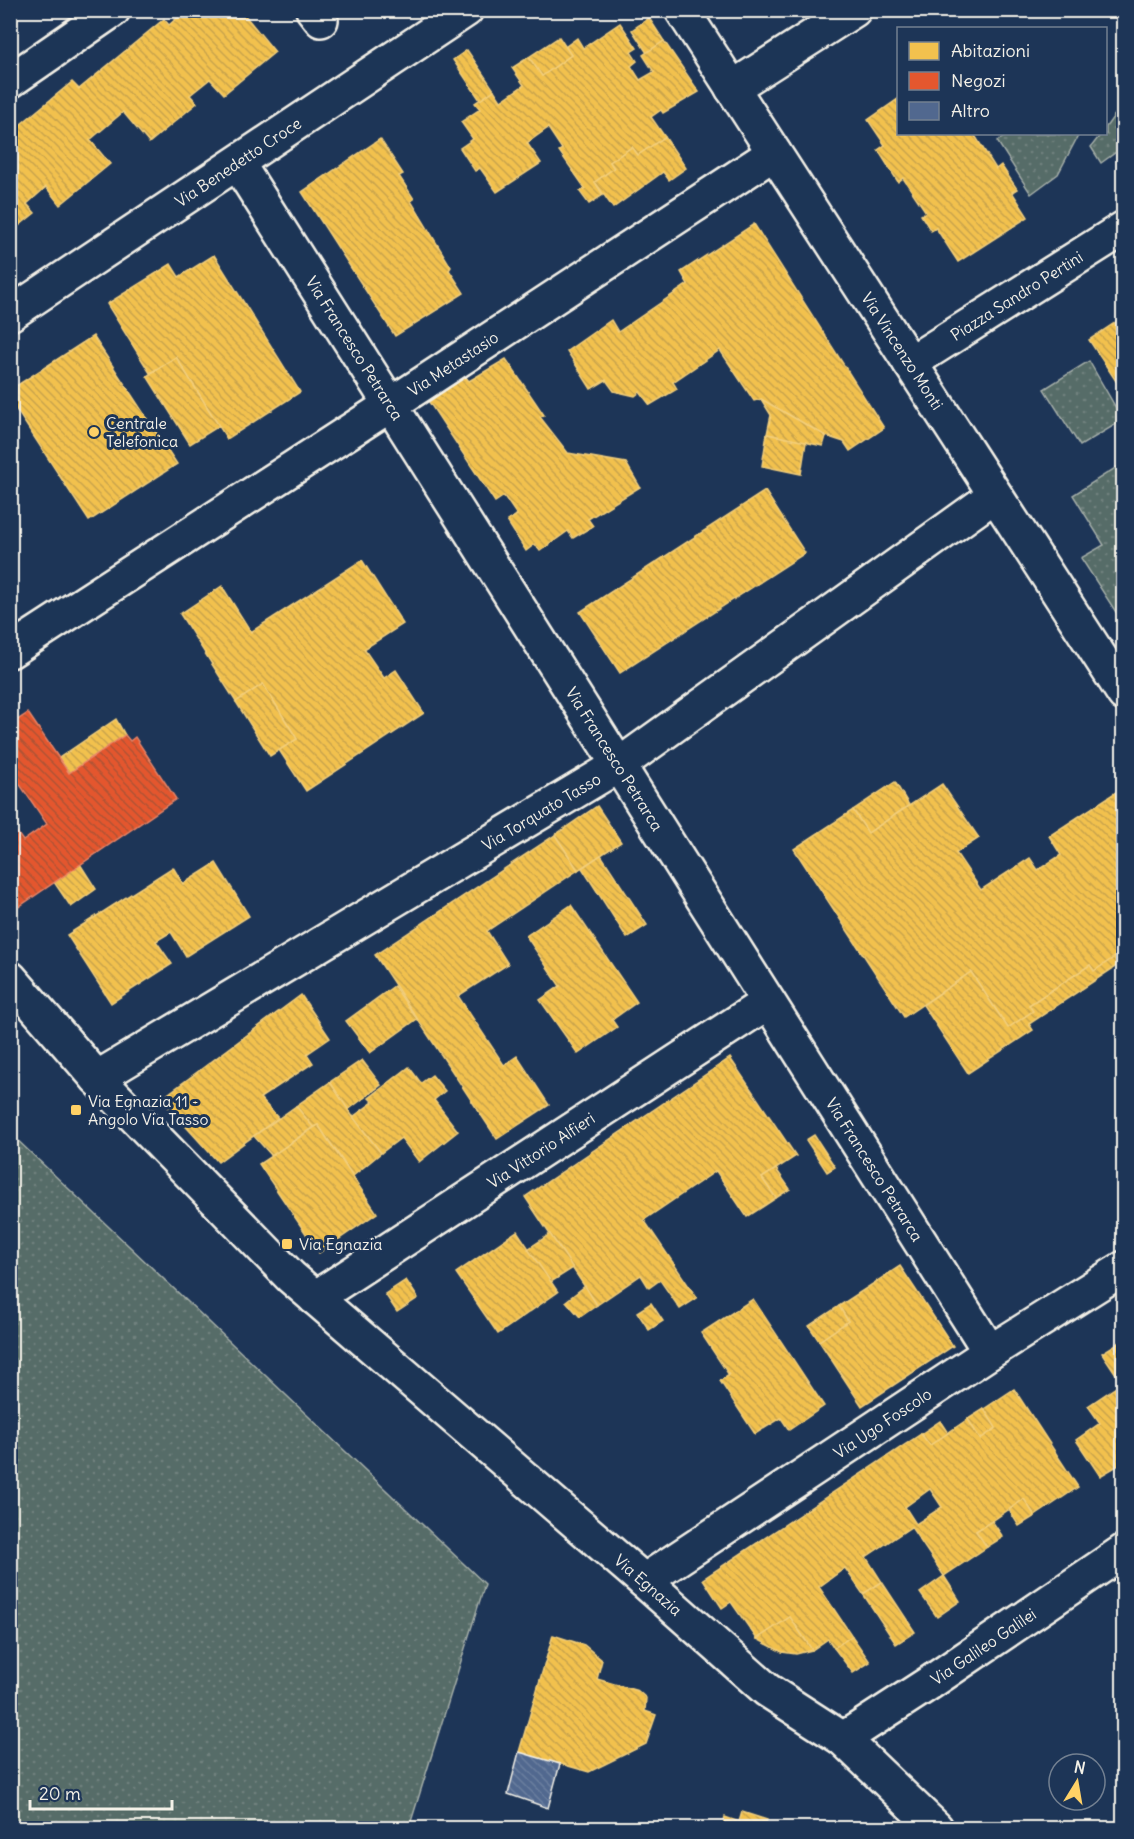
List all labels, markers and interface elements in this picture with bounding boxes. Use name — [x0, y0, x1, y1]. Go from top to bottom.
legend — [897, 27, 1107, 135]
text: Abitazioni — [951, 39, 1030, 62]
text: Negozi — [951, 69, 1006, 92]
text: Altro — [951, 99, 990, 122]
street label: Via Benedetto Croce — [171, 113, 305, 211]
street label: Piazza Sandro Pertini — [947, 247, 1086, 345]
street label: Via Francesco Petrarca — [302, 273, 408, 424]
street label: Via Vincenzo Monti — [857, 289, 948, 413]
street label: Via Metastasio — [404, 327, 502, 401]
place label: Centrale Telefonica — [106, 413, 178, 451]
marker: Centrale Telefonica — [87, 425, 101, 439]
street label: Via Francesco Petrarca — [562, 683, 667, 835]
street label: Via Torquato Tasso — [478, 768, 604, 855]
place label: Via Egnazia 11 - Angolo Via Tasso — [88, 1091, 208, 1129]
street label: Via Francesco Petrarca — [822, 1094, 927, 1245]
marker: Via Egnazia 11 - Angolo Via Tasso — [69, 1103, 83, 1117]
street label: Via Vittorio Alfieri — [483, 1108, 599, 1193]
place label: Via Egnazia — [299, 1234, 382, 1254]
marker: Via Egnazia — [280, 1237, 294, 1251]
street label: Via Ugo Foscolo — [830, 1384, 935, 1463]
street label: Via Egnazia — [610, 1550, 686, 1620]
street label: Via Galileo Galilei — [927, 1604, 1040, 1689]
north arrow — [1047, 1752, 1107, 1812]
text: N — [1073, 1756, 1087, 1778]
scale bar — [30, 1773, 172, 1811]
text: 20 m — [39, 1782, 81, 1805]

